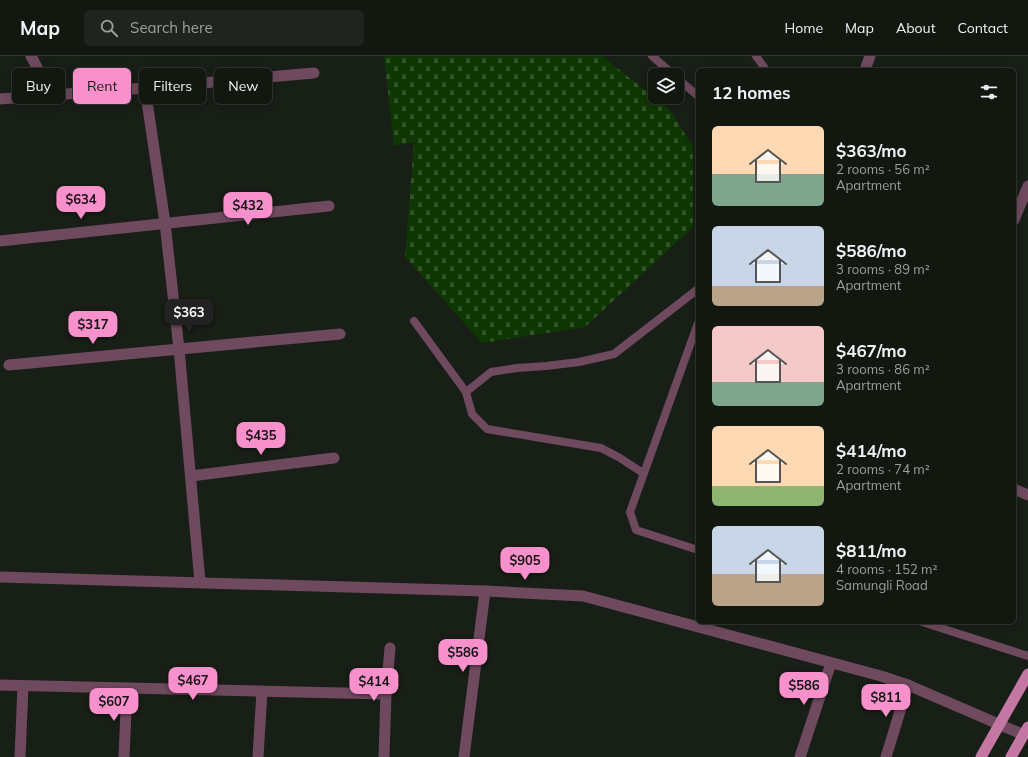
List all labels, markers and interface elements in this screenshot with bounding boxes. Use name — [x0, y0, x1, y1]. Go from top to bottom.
search box — [84, 10, 364, 46]
text: Map — [20, 16, 60, 40]
icon: search — [98, 17, 120, 39]
text: Search here — [130, 18, 213, 37]
text: Home — [784, 19, 823, 37]
text: Map — [845, 19, 874, 37]
text: About — [896, 19, 936, 37]
text: Contact — [958, 19, 1008, 37]
chip: Buy — [12, 68, 65, 104]
chip: Rent — [73, 68, 131, 104]
chip: Filters — [139, 68, 206, 104]
chip: New — [214, 68, 272, 104]
map controls — [648, 68, 684, 104]
button: layers — [648, 68, 684, 104]
icon: filters — [978, 81, 1000, 103]
text: 12 homes — [712, 82, 791, 103]
text: $363/mo — [836, 140, 907, 161]
icon: home — [744, 142, 792, 190]
text: 2 rooms · 56 m² — [836, 161, 930, 177]
text: Apartment — [836, 177, 901, 193]
pin: $634 — [57, 186, 105, 220]
text: $634 — [65, 191, 97, 207]
pin: $432 — [224, 192, 272, 226]
text: $432 — [232, 197, 264, 213]
text: $586/mo — [836, 240, 907, 261]
icon: home — [744, 242, 792, 290]
text: 3 rooms · 89 m² — [836, 261, 930, 277]
text: Apartment — [836, 277, 901, 293]
pin: $363 — [165, 299, 213, 333]
text: $363 — [173, 304, 205, 320]
pin: $317 — [69, 311, 117, 345]
text: $317 — [77, 316, 109, 332]
text: $467/mo — [836, 340, 907, 361]
icon: home — [744, 342, 792, 390]
text: 3 rooms · 86 m² — [836, 361, 930, 377]
text: Apartment — [836, 377, 901, 393]
pin: $435 — [237, 422, 285, 456]
text: $435 — [245, 427, 277, 443]
text: $414/mo — [836, 440, 907, 461]
icon: home — [744, 442, 792, 490]
text: 2 rooms · 74 m² — [836, 461, 930, 477]
text: Apartment — [836, 477, 901, 493]
text: $811/mo — [836, 540, 907, 561]
icon: home — [744, 542, 792, 590]
pin: $905 — [501, 547, 549, 581]
text: $905 — [509, 552, 541, 568]
text: 4 rooms · 152 m² — [836, 561, 937, 577]
text: Samungli Road — [836, 577, 928, 593]
pin: $586 — [439, 639, 487, 673]
text: $586 — [447, 644, 479, 660]
pin: $467 — [169, 667, 217, 701]
pin: $414 — [350, 668, 398, 702]
text: $467 — [177, 672, 209, 688]
pin: $586 — [780, 672, 828, 706]
text: $414 — [358, 673, 390, 689]
text: $586 — [788, 677, 820, 693]
pin: $811 — [862, 684, 910, 718]
pin: $607 — [90, 688, 138, 722]
text: $811 — [870, 689, 902, 705]
text: $607 — [98, 693, 130, 709]

